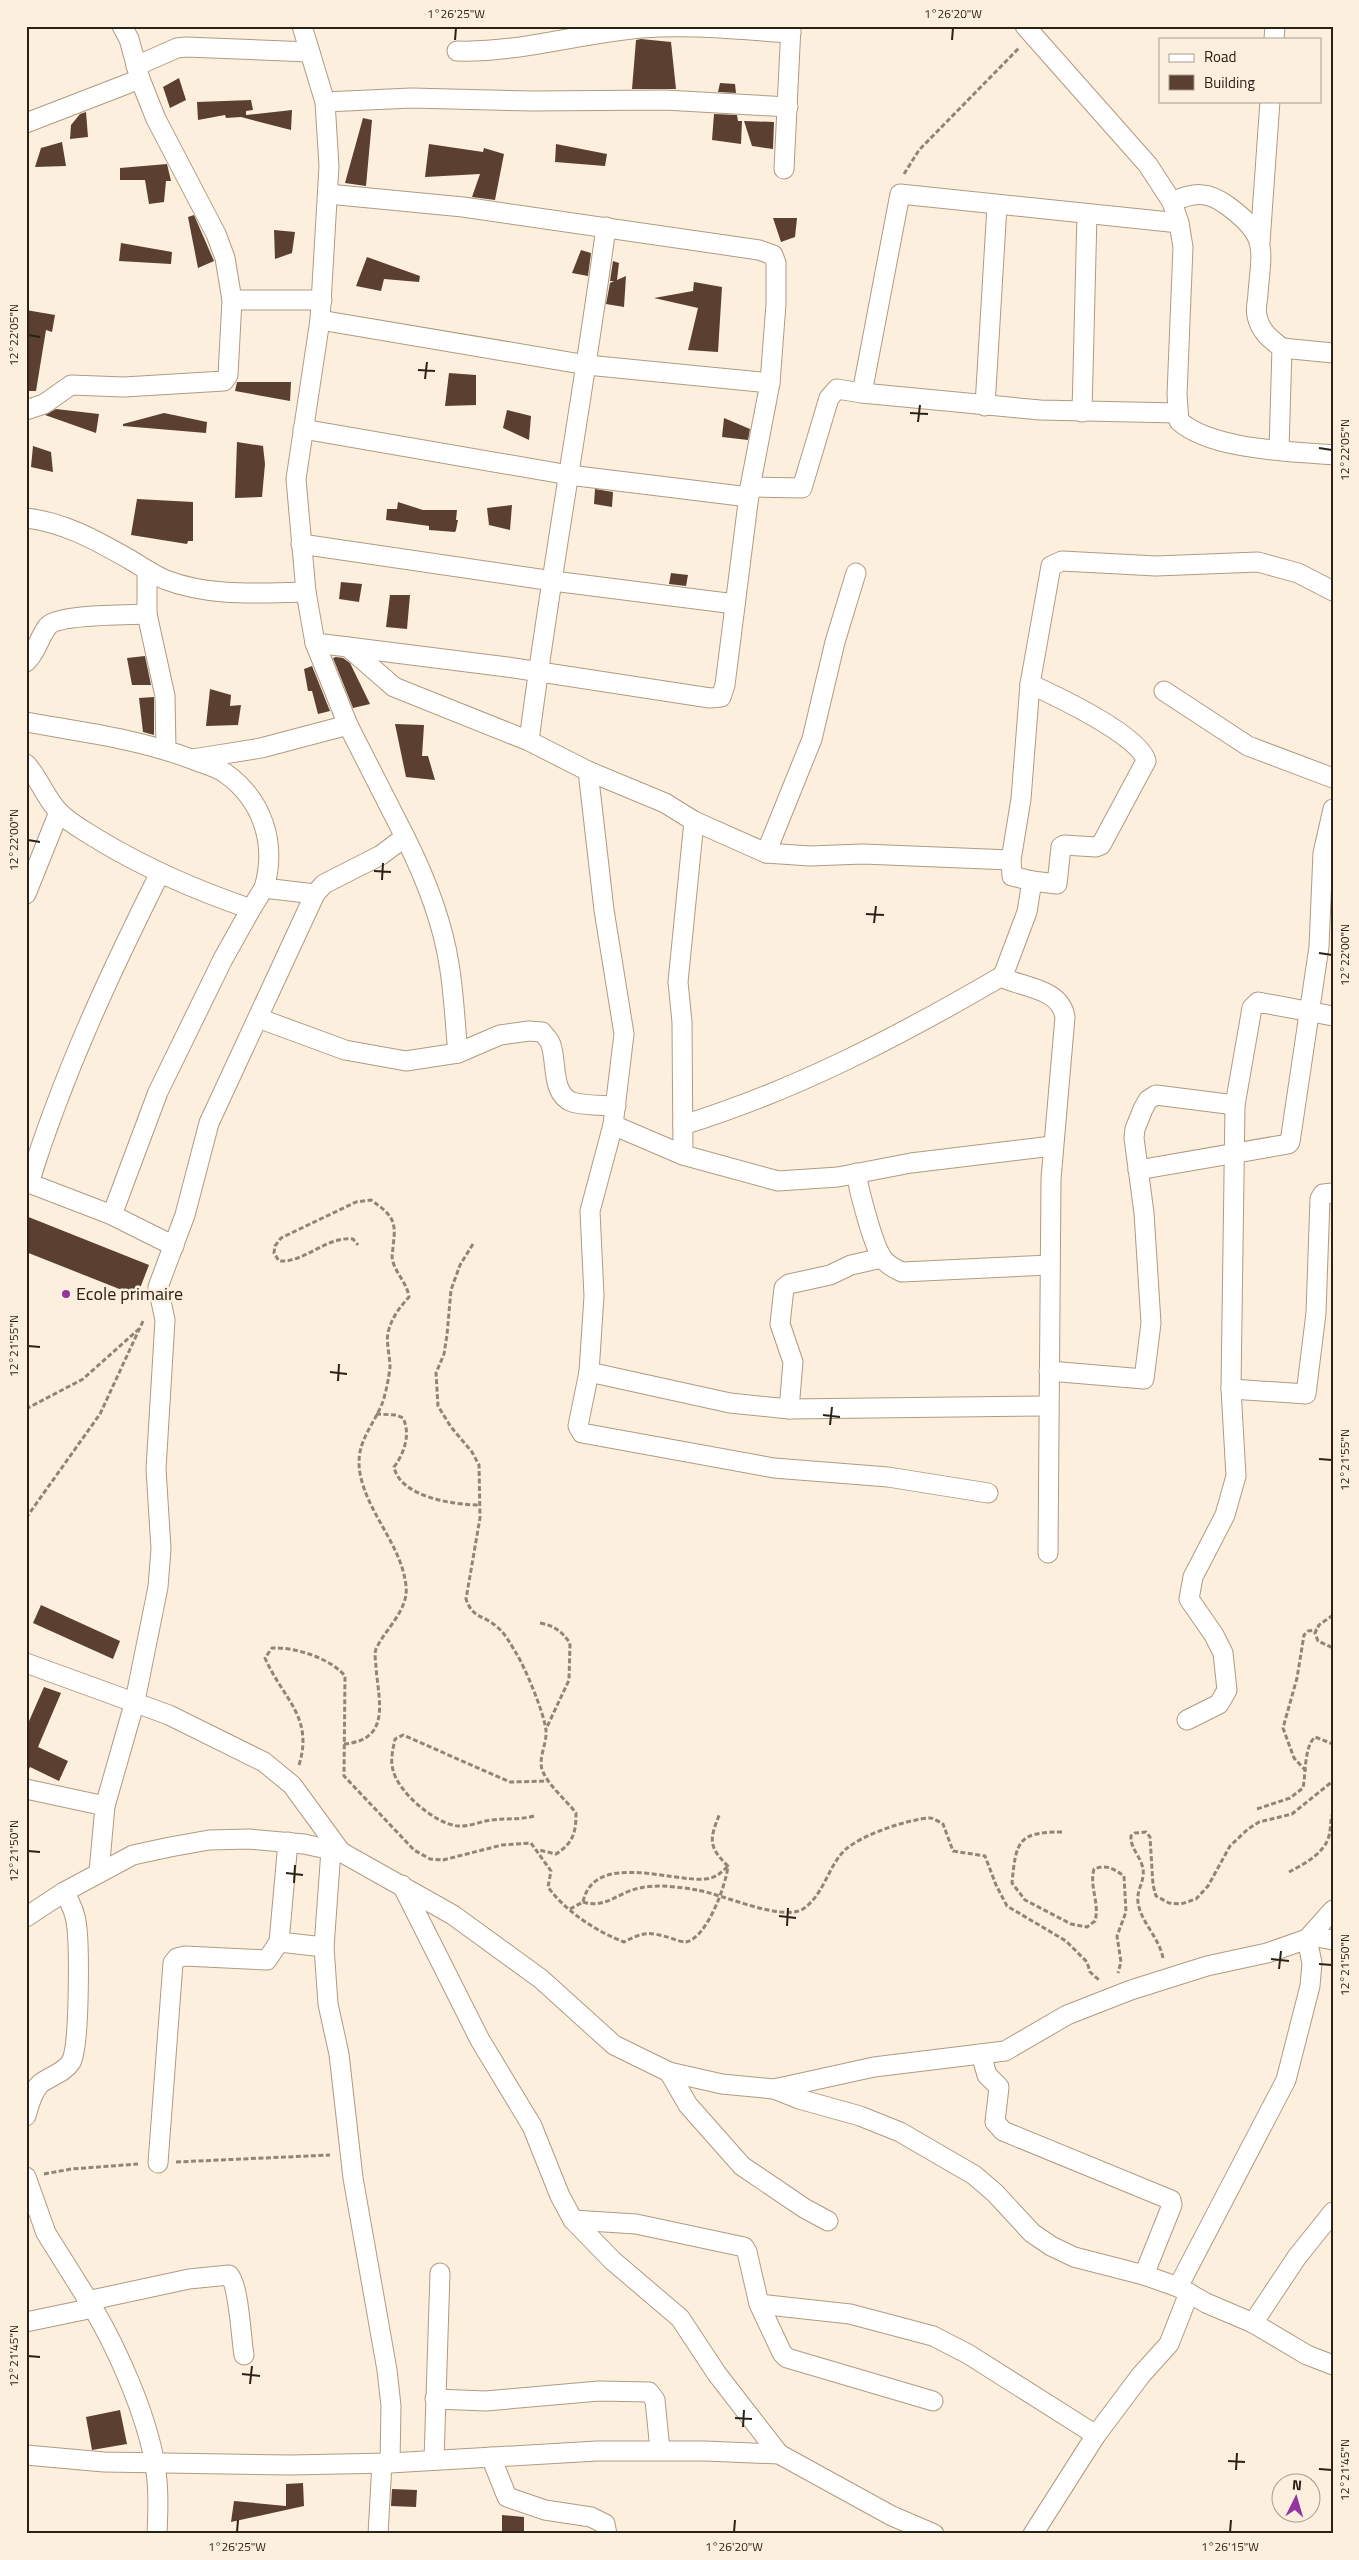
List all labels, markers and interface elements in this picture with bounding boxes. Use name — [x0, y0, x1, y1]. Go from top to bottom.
text: 1°26'25"W — [427, 4, 485, 23]
text: 1°26'20"W — [924, 4, 982, 23]
legend — [1159, 38, 1322, 102]
text: Road — [1204, 45, 1236, 68]
text: Building — [1204, 71, 1255, 94]
text: 12°22'05"N — [4, 304, 23, 366]
text: 12°22'05"N — [1335, 419, 1354, 481]
text: 12°22'00"N — [4, 809, 23, 871]
text: 12°22'00"N — [1335, 924, 1354, 986]
place label: Ecole primaire — [76, 1280, 183, 1307]
marker: Ecole primaire — [60, 1288, 72, 1300]
text: 12°21'55"N — [4, 1315, 23, 1377]
text: 12°21'55"N — [1335, 1429, 1354, 1491]
text: 12°21'50"N — [4, 1820, 23, 1882]
text: 12°21'50"N — [1335, 1934, 1354, 1996]
text: 12°21'45"N — [4, 2325, 23, 2387]
text: 12°21'45"N — [1335, 2439, 1354, 2501]
north arrow — [1272, 2472, 1322, 2522]
text: N — [1291, 2474, 1303, 2495]
text: 1°26'25"W — [208, 2537, 266, 2556]
text: 1°26'20"W — [705, 2537, 763, 2556]
text: 1°26'15"W — [1201, 2537, 1259, 2556]

